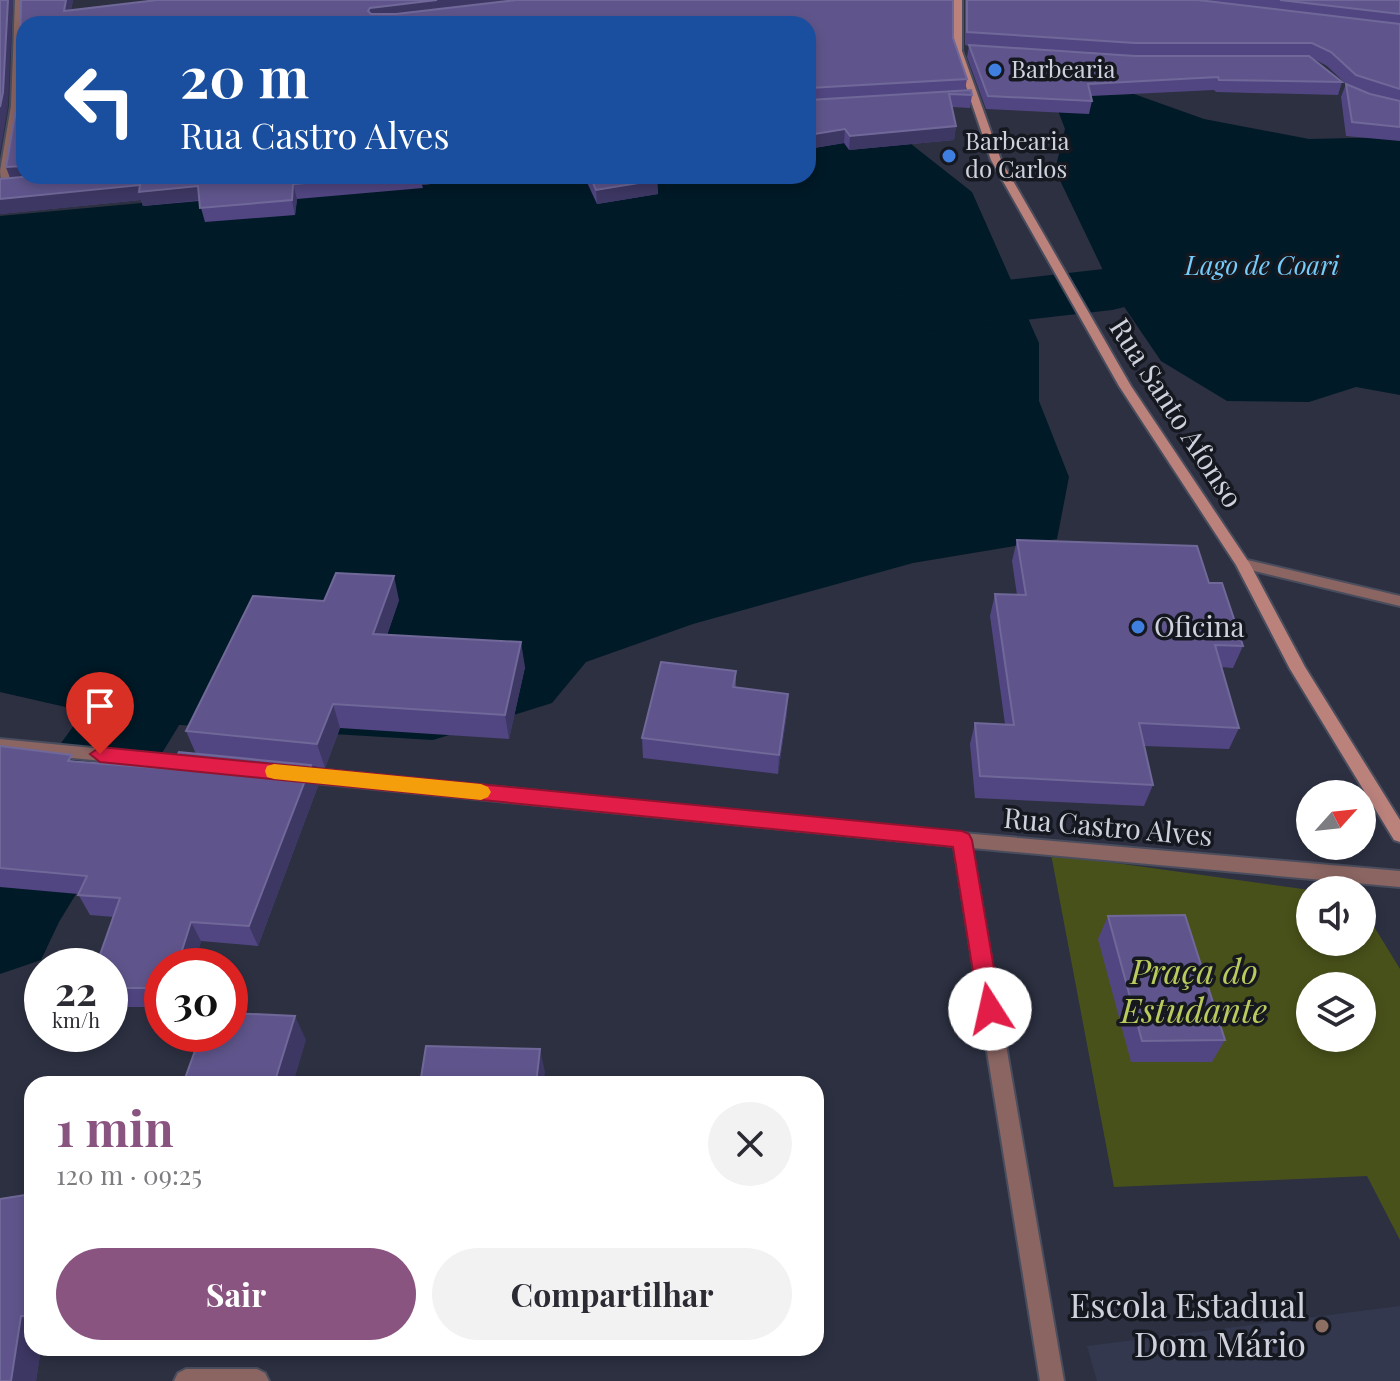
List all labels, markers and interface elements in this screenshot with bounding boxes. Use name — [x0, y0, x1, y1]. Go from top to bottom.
text: 20 m — [180, 38, 309, 113]
icon: left — [48, 48, 152, 152]
place label: Barbearia — [1011, 52, 1115, 84]
marker: Barbearia — [986, 61, 1004, 79]
text: Rua Castro Alves — [180, 110, 450, 158]
place label: Barbearia do Carlos — [965, 124, 1069, 184]
marker: Barbearia do Carlos — [940, 147, 958, 165]
water label: Lago de Coari — [1184, 247, 1340, 282]
street label: Rua Santo Afonso — [1102, 311, 1252, 514]
place label: Oficina — [1154, 607, 1244, 644]
marker: Oficina — [1129, 618, 1147, 636]
pin — [66, 672, 134, 754]
icon: arrive — [78, 684, 122, 728]
north arrow — [1296, 780, 1376, 860]
map controls — [1296, 780, 1376, 1052]
street label: Rua Castro Alves — [1002, 798, 1214, 853]
button: sound — [1296, 876, 1376, 956]
park label: Praça do Estudante — [1119, 947, 1268, 1032]
speed limit sign: 30 — [144, 948, 248, 1052]
text: 22 — [55, 963, 97, 1016]
position arrow — [948, 967, 1032, 1051]
button: layers — [1296, 972, 1376, 1052]
text: km/h — [52, 1006, 100, 1033]
text: 1 min — [56, 1095, 174, 1159]
button: close — [708, 1102, 792, 1186]
text: 120 m · 09:25 — [56, 1157, 202, 1192]
button: Sair — [56, 1248, 416, 1340]
button: Compartilhar — [432, 1248, 792, 1340]
place label: Escola Estadual Dom Mário — [1070, 1281, 1306, 1366]
marker: Escola Estadual Dom Mário — [1313, 1317, 1331, 1335]

